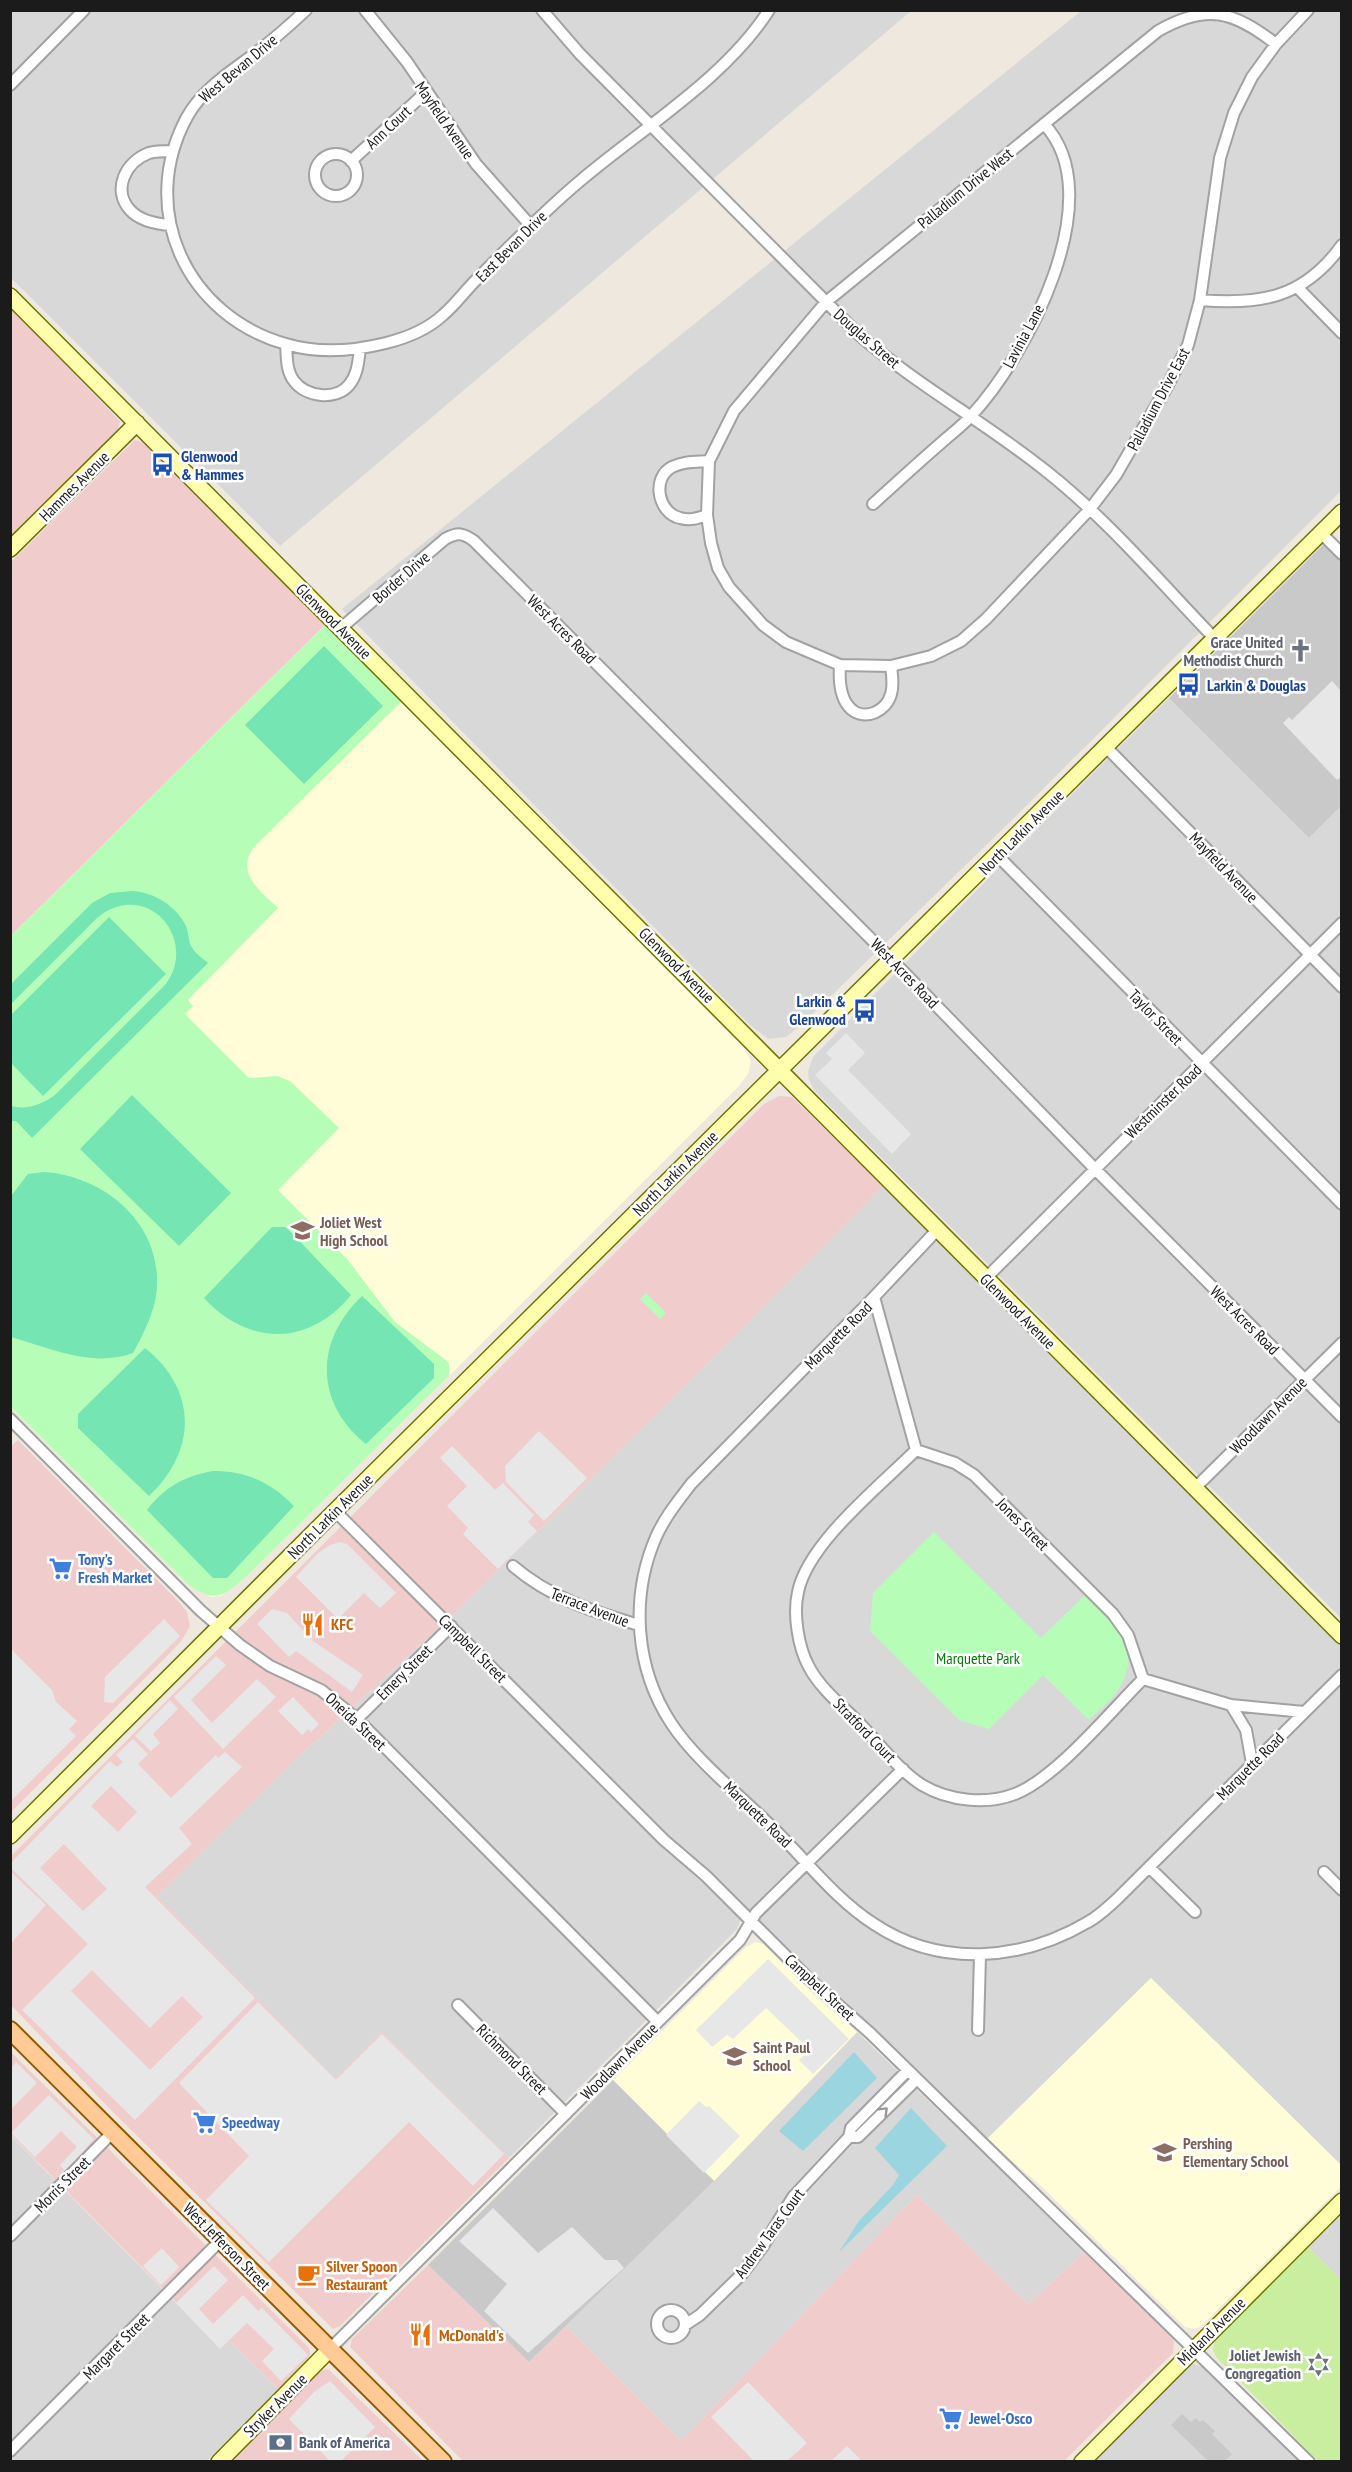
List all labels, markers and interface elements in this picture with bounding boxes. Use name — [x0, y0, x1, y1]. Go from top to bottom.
street label: West Bevan Drive — [195, 30, 281, 106]
street label: Mayfield Avenue — [411, 77, 479, 163]
street label: Ann Court — [361, 101, 415, 153]
street label: Palladium Drive West — [913, 143, 1017, 233]
street label: East Bevan Drive — [471, 206, 551, 286]
street label: Lavinia Lane — [998, 301, 1048, 371]
street label: Douglas Street — [830, 304, 905, 373]
street label: Palladium Drive East — [1122, 344, 1194, 454]
place label: Glenwood & Hammes — [181, 446, 244, 484]
street label: Hammes Avenue — [35, 447, 113, 525]
bus stop icon: Glenwood & Hammes — [150, 452, 176, 478]
street label: Border Drive — [368, 547, 434, 607]
street label: Glenwood Avenue — [292, 579, 376, 663]
street label: West Acres Road — [523, 590, 601, 668]
place label: Grace United Methodist Church — [1183, 632, 1283, 670]
church icon: Grace United Methodist Church — [1288, 638, 1314, 664]
bus stop icon: Larkin & Douglas — [1176, 672, 1202, 698]
place label: Larkin & Douglas — [1207, 675, 1306, 695]
street label: North Larkin Avenue — [974, 785, 1068, 879]
street label: Mayfield Avenue — [1185, 828, 1263, 906]
street label: Glenwood Avenue — [635, 923, 719, 1007]
street label: West Acres Road — [867, 934, 943, 1012]
street label: Taylor Street — [1125, 985, 1188, 1049]
place label: Larkin & Glenwood — [789, 991, 846, 1029]
bus stop icon: Larkin & Glenwood — [851, 997, 877, 1023]
street label: Westminster Road — [1120, 1059, 1206, 1143]
street label: North Larkin Avenue — [628, 1126, 722, 1220]
place label: Joliet West High School — [319, 1212, 388, 1250]
school or university icon: Joliet West High School — [289, 1218, 315, 1244]
street label: Glenwood Avenue — [976, 1269, 1060, 1353]
street label: West Acres Road — [1206, 1281, 1284, 1359]
street label: Marquette Road — [800, 1297, 876, 1373]
street label: Woodlawn Avenue — [1225, 1372, 1311, 1458]
street label: North Larkin Avenue — [283, 1469, 377, 1563]
street label: Jones Street — [992, 1493, 1054, 1555]
place label: Tony's Fresh Market — [78, 1549, 153, 1587]
supermarket icon: Tony's Fresh Market — [47, 1555, 73, 1581]
street label: Terrace Avenue — [548, 1583, 632, 1631]
street label: Campbell Street — [435, 1610, 512, 1687]
restaurant icon: KFC — [300, 1611, 326, 1637]
place label: KFC — [331, 1614, 354, 1634]
street label: Emery Street — [372, 1640, 436, 1704]
park label: Marquette Park — [936, 1648, 1021, 1668]
street label: Oneida Street — [321, 1688, 391, 1755]
street label: Stratford Court — [829, 1694, 901, 1767]
street label: Marquette Road — [1212, 1728, 1288, 1804]
street label: Marquette Road — [720, 1776, 796, 1852]
street label: Campbell Street — [781, 1950, 860, 2025]
street label: Woodlawn Avenue — [576, 2018, 662, 2104]
street label: Richmond Street — [473, 2020, 552, 2099]
place label: Saint Paul School — [753, 2037, 810, 2075]
school or university icon: Saint Paul School — [722, 2043, 748, 2069]
one-way arrow — [877, 2107, 887, 2118]
supermarket icon: Speedway — [191, 2109, 217, 2135]
place label: Speedway — [222, 2112, 280, 2132]
place label: Pershing Elementary School — [1183, 2133, 1288, 2171]
school or university icon: Pershing Elementary School — [1152, 2139, 1178, 2165]
street label: Morris Street — [30, 2151, 95, 2216]
street label: Andrew Taras Court — [730, 2184, 809, 2282]
street label: West Jefferson Street — [179, 2198, 275, 2294]
place label: Silver Spoon Restaurant — [326, 2256, 397, 2294]
cafe icon: Silver Spoon Restaurant — [295, 2262, 321, 2288]
street label: Midland Avenue — [1173, 2293, 1249, 2369]
street label: Margaret Street — [78, 2308, 154, 2384]
restaurant icon: McDonald's — [408, 2322, 434, 2348]
place label: McDonald's — [439, 2325, 504, 2345]
place label: Joliet Jewish Congregation — [1225, 2345, 1301, 2383]
synagogue icon: Joliet Jewish Congregation — [1306, 2351, 1332, 2377]
street label: Stryker Avenue — [239, 2369, 311, 2441]
supermarket icon: Jewel-Osco — [938, 2405, 964, 2431]
place label: Jewel-Osco — [968, 2408, 1032, 2428]
bank icon: Bank of America — [268, 2429, 294, 2455]
place label: Bank of America — [299, 2432, 390, 2452]

